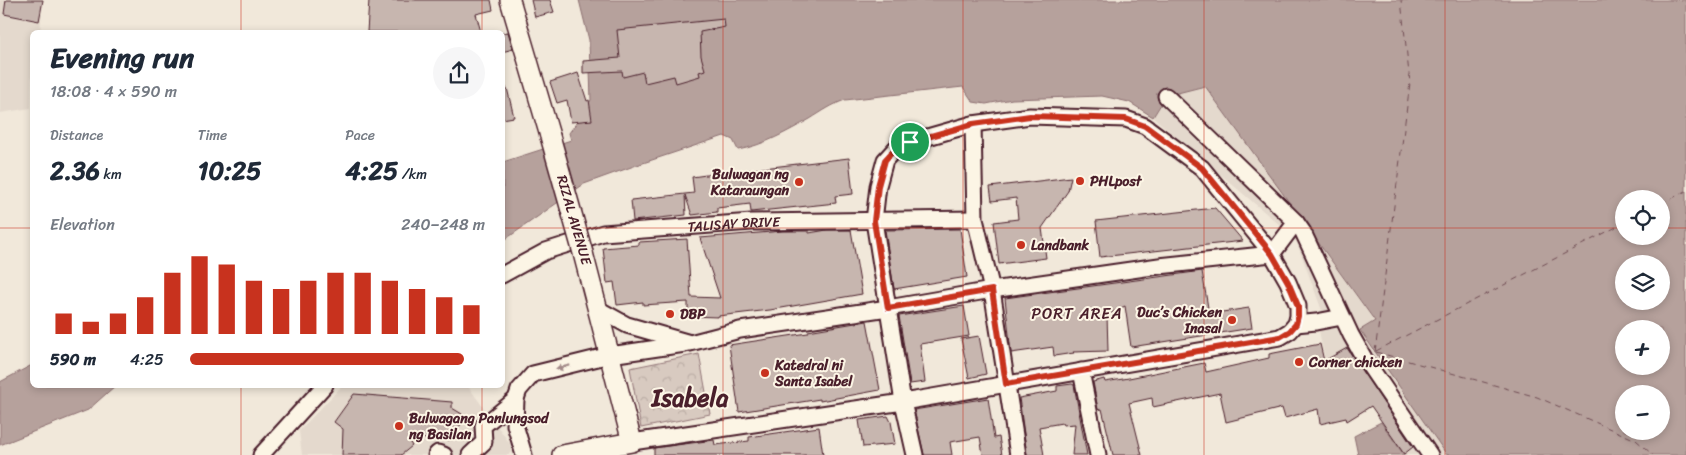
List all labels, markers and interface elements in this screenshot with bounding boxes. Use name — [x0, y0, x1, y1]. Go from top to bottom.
text: Evening run — [50, 33, 194, 82]
button: share — [433, 47, 485, 99]
text: 18:08 · 4 × 590 m — [50, 77, 177, 106]
pin — [889, 121, 931, 163]
text: Distance — [50, 123, 103, 148]
text: Time — [198, 123, 227, 148]
text: Pace — [345, 123, 375, 148]
icon: arrive — [896, 128, 924, 156]
text: 2.36 — [50, 148, 100, 193]
text: 10:25 — [198, 148, 261, 193]
text: 4:25 — [345, 148, 398, 193]
text: km — [100, 162, 122, 187]
text: /km — [398, 162, 427, 187]
place label: Bulwagan ng Kataraungan — [710, 162, 789, 203]
place label: PHLpost — [1090, 169, 1143, 194]
street label: RIZAL AVENUE — [549, 172, 599, 269]
marker: PHLpost — [1074, 175, 1086, 187]
marker: Bulwagan ng Kataraungan — [793, 176, 805, 188]
map controls — [1615, 190, 1670, 440]
button: locate — [1615, 190, 1670, 245]
street label: TALISAY DRIVE — [687, 209, 781, 239]
text: Elevation — [50, 210, 115, 239]
text: 240–248 m — [401, 210, 485, 239]
place label: Landbank — [1031, 233, 1089, 258]
marker: Landbank — [1015, 239, 1027, 251]
button: layers — [1615, 255, 1670, 310]
district label: PORT AREA — [1031, 299, 1123, 328]
place label: Duc’s Chicken Inasal — [1137, 300, 1223, 341]
place label: DBP — [680, 302, 706, 327]
marker: DBP — [664, 308, 676, 320]
marker: Duc’s Chicken Inasal — [1226, 314, 1238, 326]
button: + — [1615, 320, 1670, 375]
text: 590 m — [50, 345, 96, 374]
text: 4:25 — [130, 345, 164, 374]
place label: Corner chicken — [1308, 350, 1403, 375]
place label: Katedral ni Santa Isabel — [774, 353, 853, 394]
marker: Corner chicken — [1293, 356, 1305, 368]
one-way arrow — [555, 363, 570, 371]
marker: Katedral ni Santa Isabel — [759, 367, 771, 379]
district label: Isabela — [650, 377, 729, 419]
button: − — [1615, 385, 1670, 440]
place label: Bulwagang Panlungsod ng Basilan — [408, 406, 550, 447]
marker: Bulwagang Panlungsod ng Basilan — [393, 420, 405, 432]

